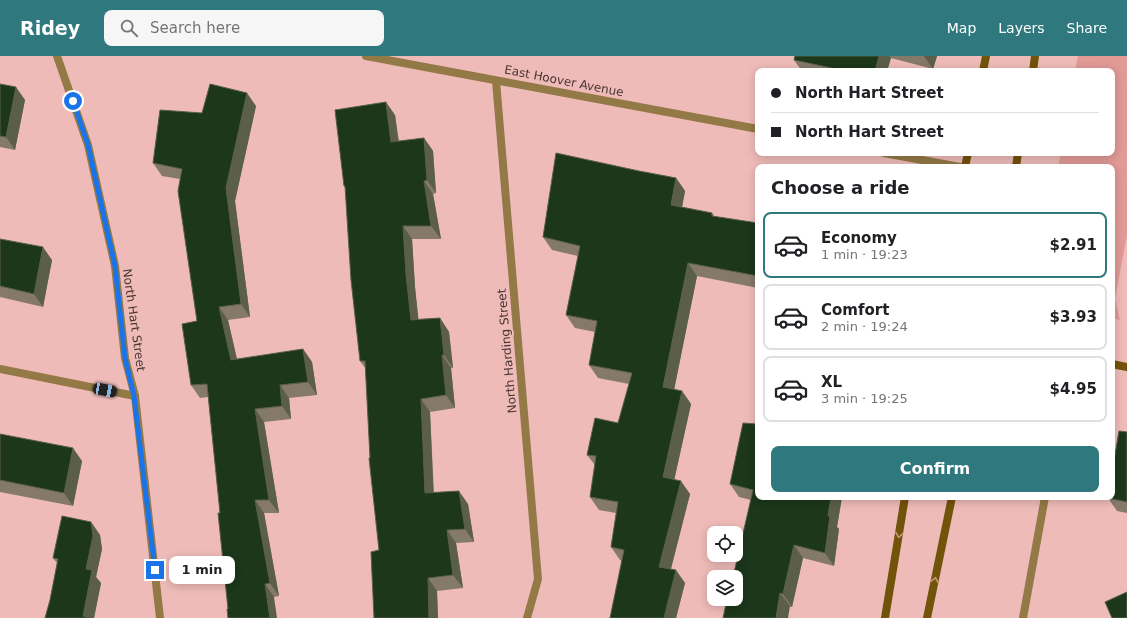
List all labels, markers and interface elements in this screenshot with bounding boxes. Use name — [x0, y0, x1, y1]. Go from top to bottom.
search box — [104, 10, 384, 46]
text: Ridey — [20, 17, 80, 39]
icon: search — [118, 17, 140, 39]
text: Search here — [150, 19, 240, 37]
text: Map — [947, 20, 976, 36]
text: Layers — [998, 20, 1045, 36]
text: Share — [1067, 20, 1107, 36]
street label: East Hoover Avenue — [503, 63, 625, 99]
text: North Hart Street — [795, 84, 944, 102]
route start — [64, 92, 82, 110]
text: North Hart Street — [795, 123, 944, 141]
text: Choose a ride — [771, 177, 910, 198]
icon: car — [773, 227, 809, 263]
text: Economy — [821, 229, 897, 247]
text: $2.91 — [1050, 236, 1097, 254]
text: 1 min · 19:23 — [821, 247, 908, 262]
street label: North Hart Street — [120, 268, 148, 373]
street label: North Harding Street — [495, 288, 519, 414]
icon: car — [773, 299, 809, 335]
text: Comfort — [821, 301, 889, 319]
text: $3.93 — [1050, 308, 1097, 326]
text: 2 min · 19:24 — [821, 319, 908, 334]
icon: car — [773, 371, 809, 407]
text: XL — [821, 373, 842, 391]
text: $4.95 — [1050, 380, 1097, 398]
car — [92, 382, 118, 398]
text: 3 min · 19:25 — [821, 391, 908, 406]
button: Confirm — [771, 446, 1099, 492]
map controls — [707, 526, 743, 606]
button: locate — [707, 526, 743, 562]
one-way arrow — [895, 532, 904, 539]
callout: 1 min — [169, 556, 235, 584]
route end — [146, 561, 164, 579]
text: 1 min — [182, 562, 222, 577]
button: layers — [707, 570, 743, 606]
one-way arrow — [930, 577, 938, 583]

